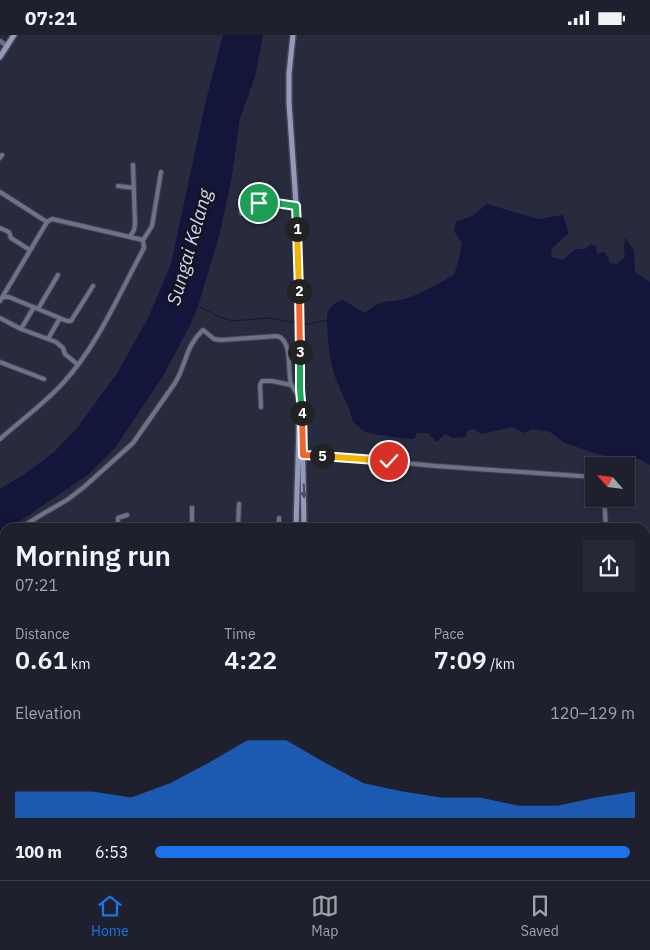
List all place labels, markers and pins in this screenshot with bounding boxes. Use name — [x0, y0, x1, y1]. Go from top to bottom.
pin — [238, 182, 280, 224]
pin: 1 — [284, 217, 310, 241]
pin: 2 — [286, 279, 312, 303]
pin: 3 — [288, 339, 312, 365]
pin: 4 — [290, 401, 314, 425]
pin — [368, 440, 410, 482]
pin: 5 — [310, 443, 334, 469]

